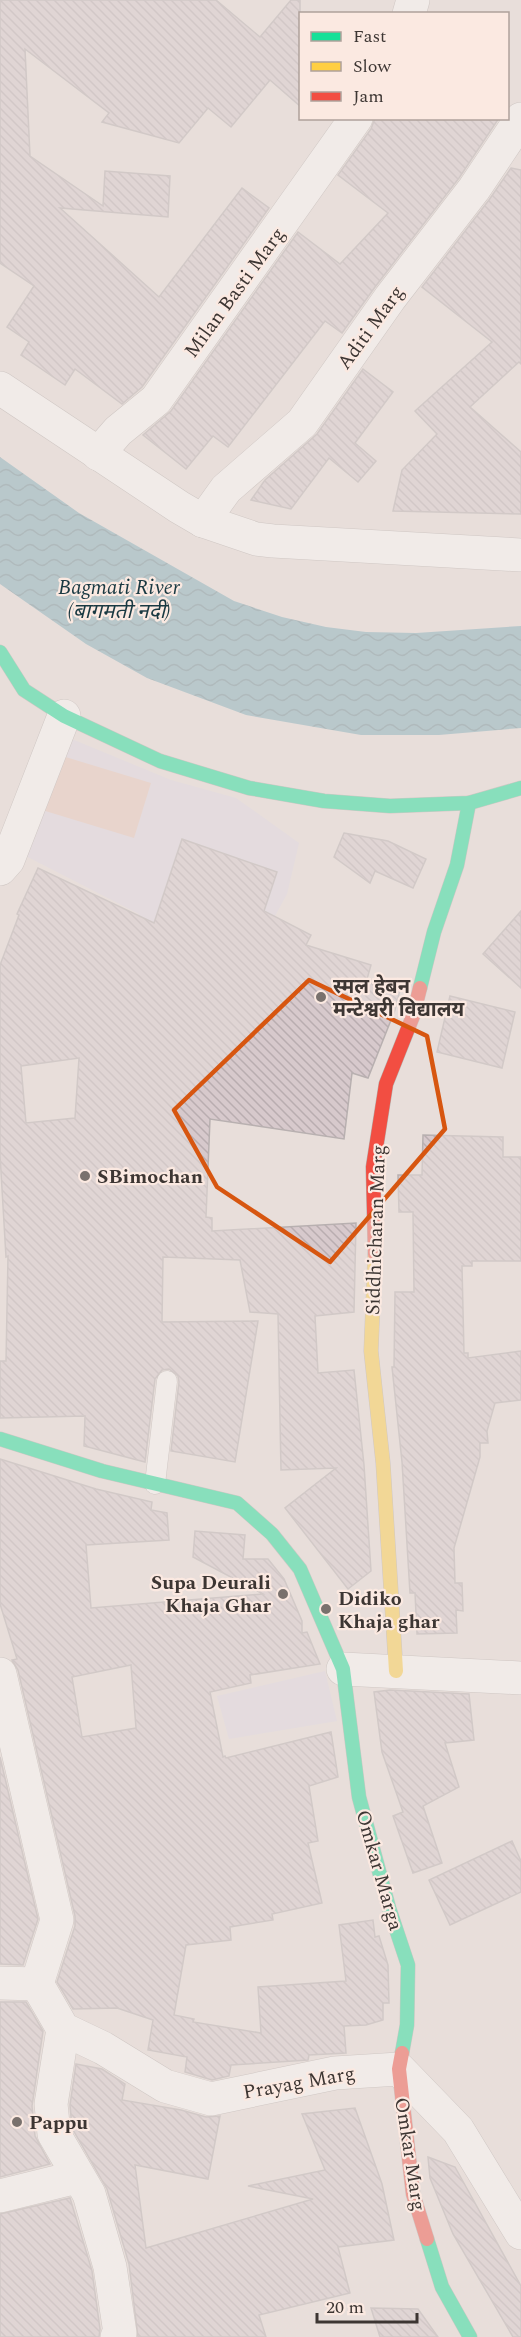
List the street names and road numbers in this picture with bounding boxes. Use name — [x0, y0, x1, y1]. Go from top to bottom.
street label: Milan Basti Marg — [177, 221, 293, 364]
street label: Aditi Marg — [330, 279, 412, 376]
street label: Siddhicharan Marg — [358, 1144, 394, 1316]
street label: Omkar Marga — [347, 1806, 411, 1934]
street label: Prayag Marg — [241, 2058, 358, 2108]
street label: Omkar Marg — [386, 2095, 434, 2213]

